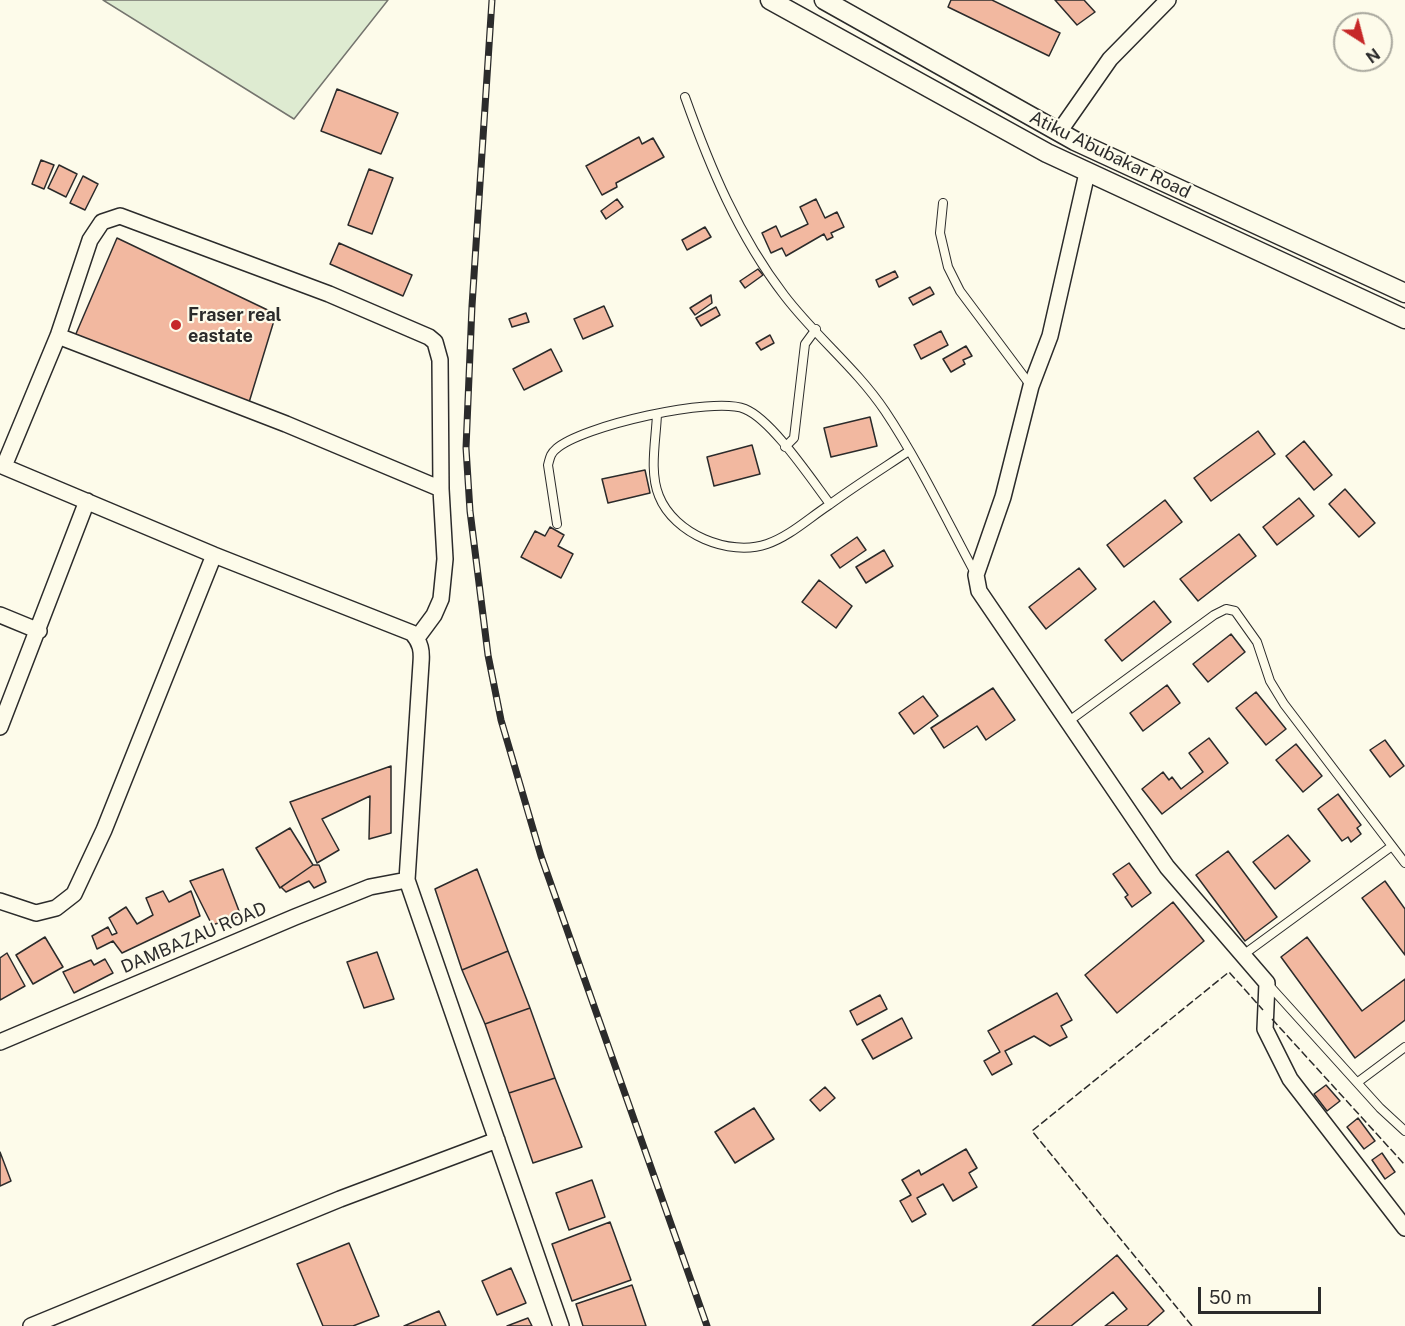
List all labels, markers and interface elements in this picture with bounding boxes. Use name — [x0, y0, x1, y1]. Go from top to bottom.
north arrow — [1333, 12, 1393, 72]
text: N — [1362, 44, 1383, 67]
street label: Atiku Abubakar Road — [1026, 107, 1194, 203]
place label: Fraser real eastate — [188, 304, 282, 346]
marker: Fraser real eastate — [169, 318, 183, 332]
street label: DAMBAZAU ROAD — [118, 898, 270, 978]
scale bar — [1201, 1275, 1324, 1313]
text: 50 m — [1209, 1287, 1252, 1308]

